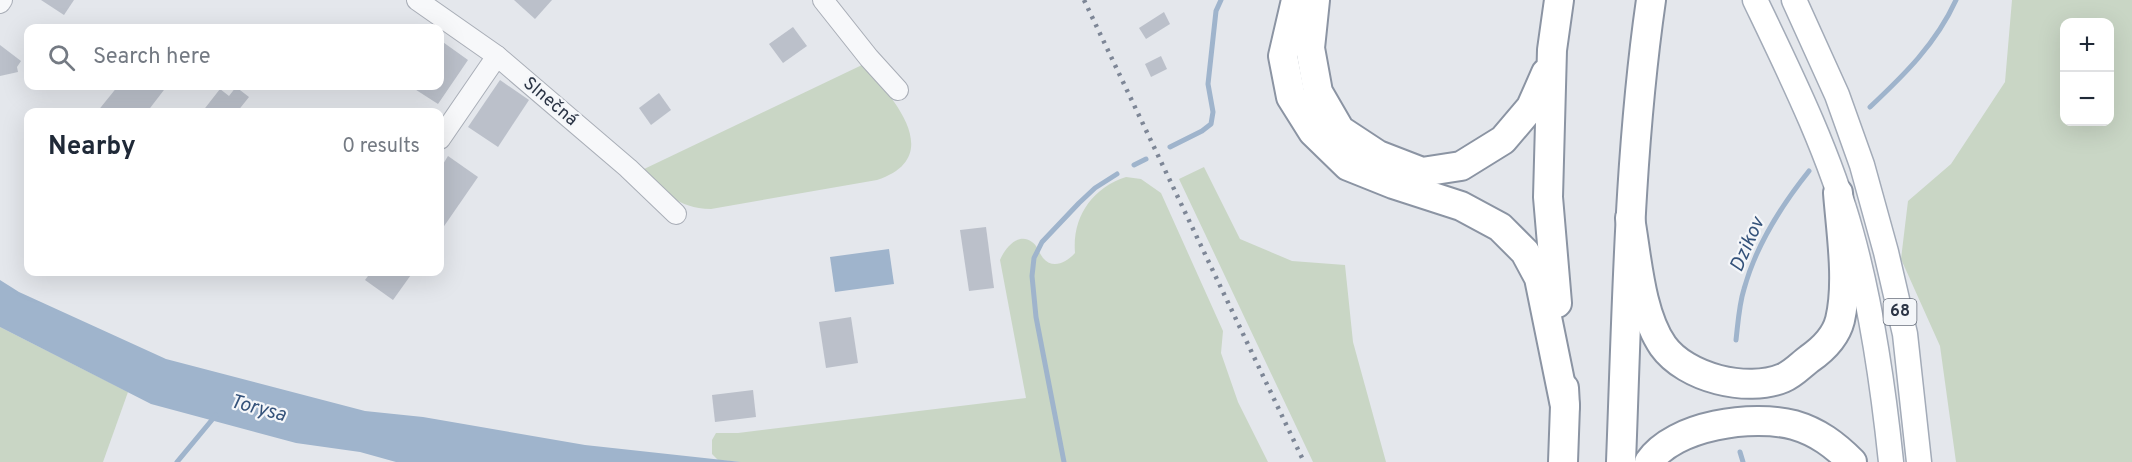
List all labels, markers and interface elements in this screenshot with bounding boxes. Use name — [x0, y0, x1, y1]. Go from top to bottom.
map controls — [2060, 18, 2114, 126]
button: + — [2060, 18, 2114, 72]
search box — [24, 24, 444, 90]
icon: search — [45, 41, 78, 74]
text: Search here — [93, 44, 211, 71]
street label: Slnečná — [518, 72, 582, 132]
button: − — [2060, 72, 2114, 126]
text: Nearby — [48, 131, 136, 164]
text: 0 results — [342, 134, 420, 160]
water label: Dzikov — [1724, 212, 1772, 276]
road number: 68 — [1884, 299, 1916, 325]
water label: Torysa — [227, 389, 289, 429]

